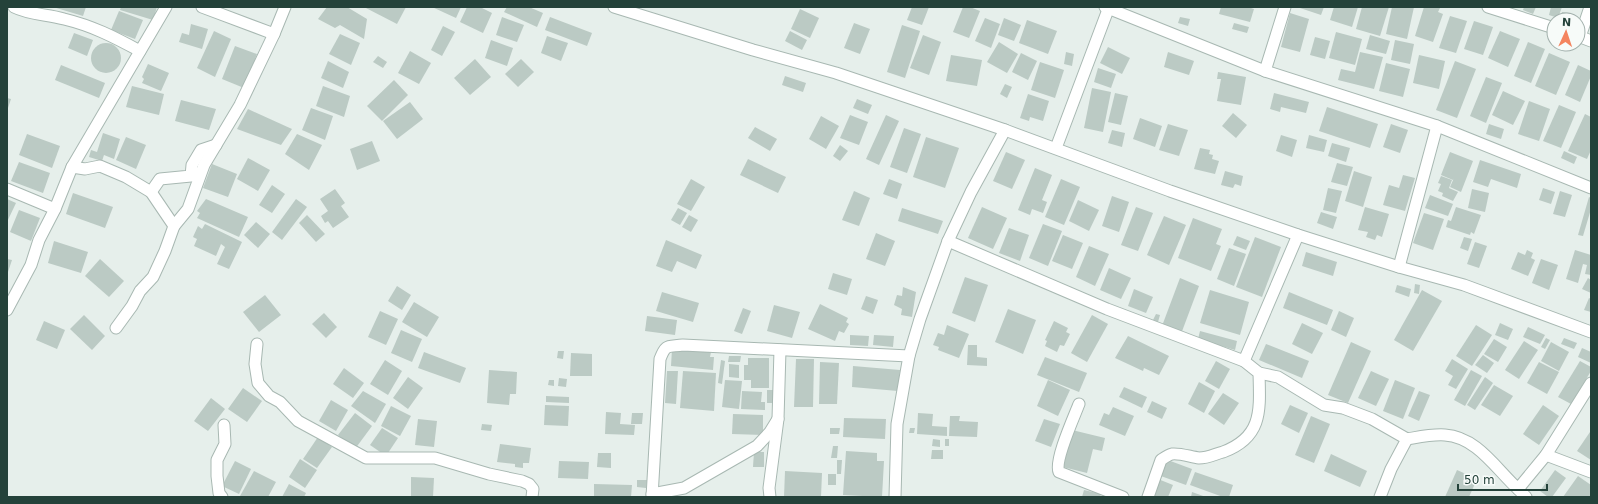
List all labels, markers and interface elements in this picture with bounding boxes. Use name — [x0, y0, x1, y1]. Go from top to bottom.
north arrow — [1546, 12, 1586, 52]
text: N — [1562, 16, 1571, 29]
scale bar — [1458, 466, 1547, 492]
text: 50 m — [1464, 473, 1495, 487]

